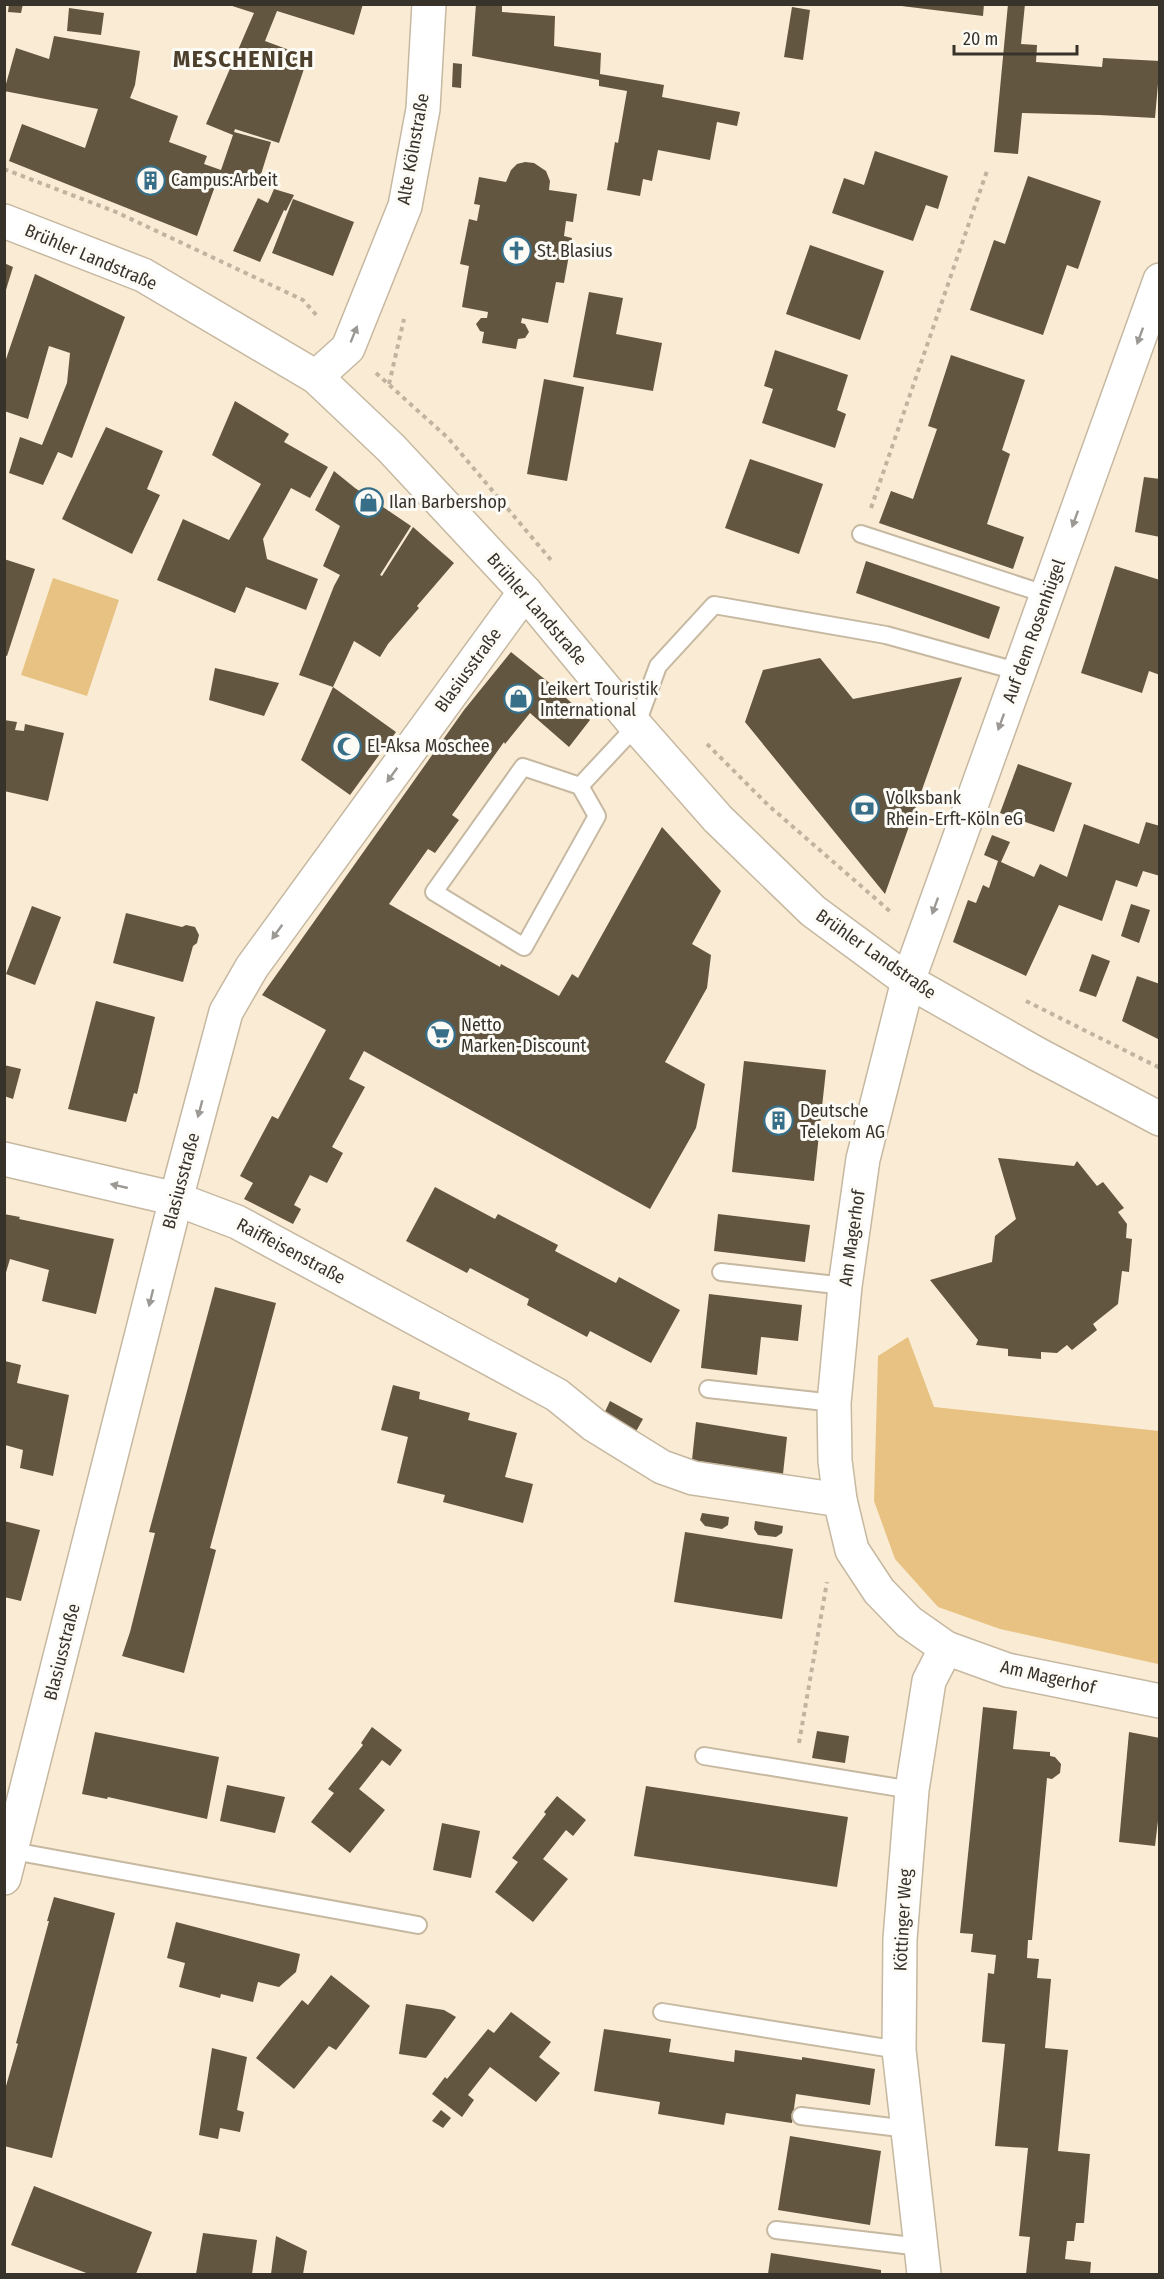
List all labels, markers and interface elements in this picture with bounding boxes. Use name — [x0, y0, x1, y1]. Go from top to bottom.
scale bar — [954, 18, 1077, 56]
text: 20 m — [963, 28, 998, 50]
district label: MESCHENICH — [173, 45, 315, 73]
street label: Alte Kölnstraße — [392, 92, 434, 206]
building icon: Campus:Arbeit — [134, 164, 166, 196]
place label: Campus:Arbeit — [171, 169, 278, 191]
street label: Brühler Landstraße — [22, 219, 161, 295]
church icon: St. Blasius — [500, 235, 532, 267]
place label: St. Blasius — [537, 240, 613, 262]
one-way arrow — [350, 325, 359, 343]
one-way arrow — [1134, 327, 1144, 345]
shop icon: Ilan Barbershop — [352, 486, 384, 518]
place label: Ilan Barbershop — [389, 491, 507, 513]
one-way arrow — [1069, 510, 1079, 528]
street label: Brühler Landstraße — [482, 548, 592, 670]
street label: Auf dem Rosenhügel — [998, 556, 1070, 706]
street label: Blasiusstraße — [430, 623, 506, 717]
place label: Leikert Touristik International — [540, 678, 659, 721]
shop icon: Leikert Touristik International — [503, 683, 535, 715]
one-way arrow — [996, 714, 1006, 732]
mosque icon: El-Aksa Moschee — [330, 730, 362, 762]
place label: El-Aksa Moschee — [367, 735, 490, 757]
one-way arrow — [386, 766, 398, 782]
place label: Volksbank Rhein-Erft-Köln eG — [886, 787, 1023, 830]
bank icon: Volksbank Rhein-Erft-Köln eG — [849, 792, 881, 824]
one-way arrow — [930, 897, 940, 915]
street label: Brühler Landstraße — [812, 904, 940, 1004]
one-way arrow — [271, 924, 283, 940]
place label: Netto Marken-Discount — [461, 1014, 587, 1057]
supermarket icon: Netto Marken-Discount — [424, 1019, 456, 1051]
one-way arrow — [195, 1100, 204, 1118]
place label: Deutsche Telekom AG — [800, 1100, 885, 1143]
building icon: Deutsche Telekom AG — [763, 1105, 795, 1137]
street label: Blasiusstraße — [158, 1130, 204, 1232]
one-way arrow — [110, 1180, 128, 1190]
street label: Am Magerhof — [834, 1187, 870, 1287]
street label: Raiffeisenstraße — [233, 1213, 349, 1289]
one-way arrow — [146, 1289, 156, 1307]
street label: Blasiusstraße — [39, 1601, 85, 1703]
street label: Am Magerhof — [998, 1655, 1099, 1699]
street label: Köttinger Weg — [889, 1868, 917, 1972]

